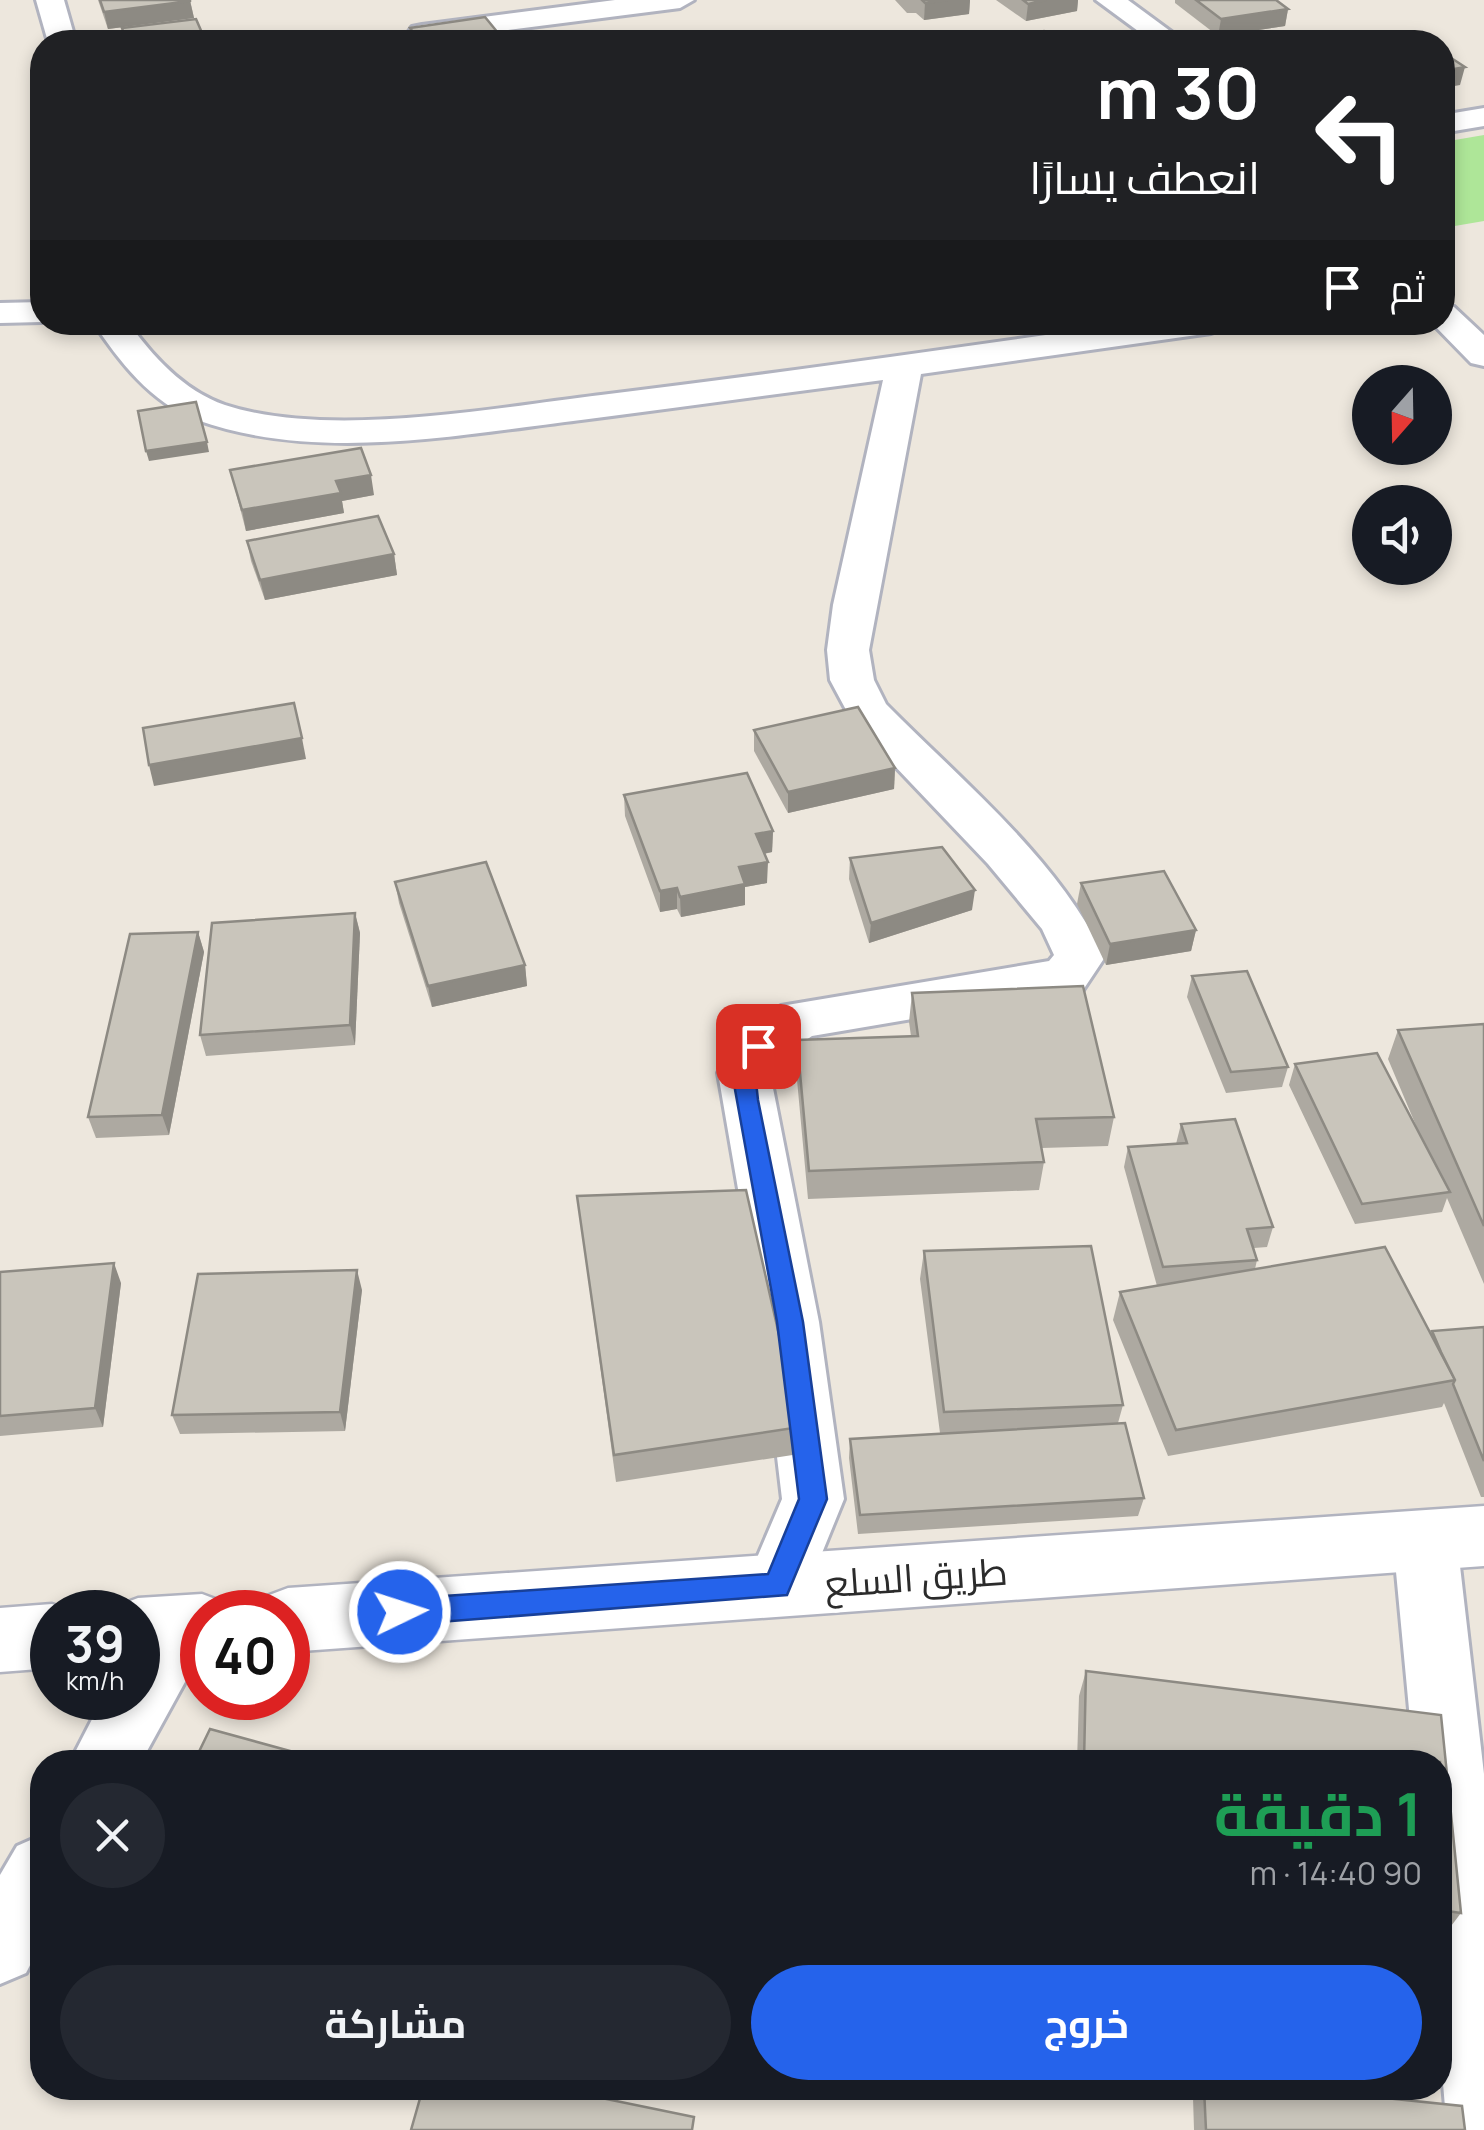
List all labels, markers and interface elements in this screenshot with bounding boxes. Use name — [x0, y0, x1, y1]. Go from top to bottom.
text: 30 m — [1096, 44, 1260, 140]
icon: left — [1295, 70, 1425, 200]
text: انعطف يسارًا — [1029, 146, 1260, 208]
icon: arrive — [1315, 260, 1370, 315]
text: ثم — [1390, 261, 1425, 313]
north arrow — [1352, 365, 1452, 465]
map controls — [1352, 365, 1452, 585]
button: sound — [1352, 485, 1452, 585]
pin — [716, 1004, 801, 1089]
icon: arrive — [731, 1019, 786, 1074]
street label: طريق السلع — [823, 1544, 1009, 1609]
position arrow — [348, 1560, 452, 1664]
speed limit sign: 40 — [180, 1590, 310, 1720]
text: 39 — [65, 1609, 125, 1677]
text: km/h — [66, 1663, 124, 1698]
text: 1 دقيقة — [1214, 1772, 1422, 1854]
button: close — [60, 1783, 165, 1888]
text: 90 m · 14:40 — [1250, 1851, 1422, 1895]
button: مشاركة — [60, 1965, 731, 2080]
button: خروج — [751, 1965, 1422, 2080]

